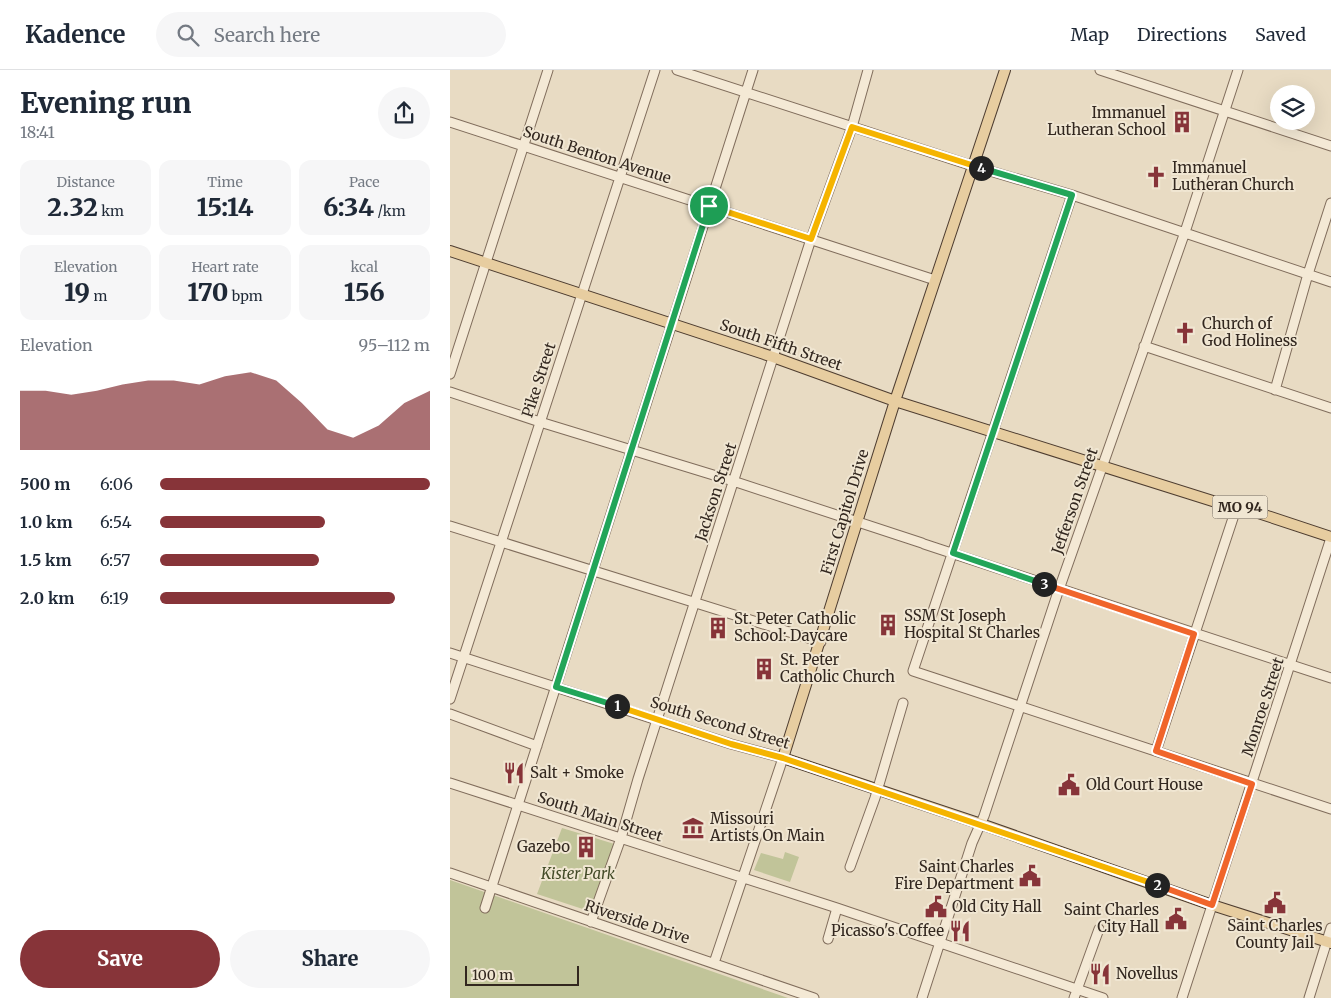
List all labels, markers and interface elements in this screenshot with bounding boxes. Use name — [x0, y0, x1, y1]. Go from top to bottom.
search box — [156, 12, 506, 57]
text: Kadence — [25, 19, 126, 50]
icon: search — [174, 21, 202, 49]
text: Search here — [214, 23, 320, 47]
text: Map — [1071, 23, 1109, 46]
text: Directions — [1137, 23, 1227, 46]
text: Saved — [1255, 23, 1306, 46]
text: Evening run — [20, 85, 191, 121]
map controls — [1270, 85, 1315, 130]
button: layers — [1270, 85, 1315, 130]
button: share — [378, 87, 430, 139]
place label: Immanuel Lutheran School — [1047, 103, 1166, 139]
building icon: Immanuel Lutheran School — [1169, 109, 1195, 135]
text: 18:41 — [20, 122, 55, 142]
street label: South Benton Avenue — [521, 122, 674, 188]
pin: 4 — [968, 156, 994, 180]
place label: Immanuel Lutheran Church — [1172, 158, 1294, 194]
text: 4 — [977, 159, 986, 177]
church icon: Immanuel Lutheran Church — [1143, 164, 1169, 190]
text: Distance — [56, 173, 115, 191]
text: Time — [207, 173, 243, 191]
text: Pace — [349, 173, 380, 191]
pin — [688, 185, 730, 227]
text: 2.32 — [47, 191, 98, 223]
text: 15:14 — [196, 191, 254, 223]
text: 6:34 — [323, 191, 374, 223]
icon: arrive — [695, 192, 723, 220]
text: km — [98, 202, 124, 220]
text: /km — [374, 202, 406, 220]
text: Elevation — [54, 258, 117, 276]
text: Heart rate — [191, 258, 258, 276]
text: kcal — [351, 258, 378, 276]
text: 19 — [64, 276, 90, 308]
text: 170 — [187, 276, 229, 308]
text: 156 — [344, 276, 385, 308]
text: m — [90, 287, 107, 305]
text: bpm — [229, 287, 263, 305]
place label: Church of God Holiness — [1202, 314, 1297, 350]
street label: South Fifth Street — [718, 315, 845, 374]
church icon: Church of God Holiness — [1172, 320, 1198, 346]
text: Elevation — [20, 335, 93, 355]
text: 95–112 m — [359, 335, 430, 355]
street label: Pike Street — [517, 340, 560, 420]
street label: Jackson Street — [690, 440, 740, 545]
street label: Jefferson Street — [1047, 445, 1102, 557]
street label: First Capitol Drive — [816, 447, 873, 577]
text: 500 m — [20, 474, 70, 494]
text: 6:06 — [100, 474, 133, 494]
road number: MO 94 — [1212, 496, 1268, 518]
text: 1.0 km — [20, 512, 73, 532]
text: 6:54 — [100, 512, 132, 532]
text: 1.5 km — [20, 550, 72, 570]
text: 6:57 — [100, 550, 130, 570]
pin: 3 — [1032, 572, 1056, 596]
text: 3 — [1040, 575, 1049, 593]
text: 2.0 km — [20, 588, 74, 608]
text: 6:19 — [100, 588, 129, 608]
place label: SSM St Joseph Hospital St Charles — [904, 606, 1040, 642]
place label: St. Peter Catholic School: Daycare — [734, 609, 856, 645]
building icon: SSM St Joseph Hospital St Charles — [875, 612, 901, 638]
building icon: St. Peter Catholic School: Daycare — [705, 615, 731, 641]
place label: St. Peter Catholic Church — [780, 650, 895, 686]
street label: Monroe Street — [1238, 655, 1288, 759]
building icon: St. Peter Catholic Church — [751, 656, 777, 682]
street label: South Second Street — [648, 692, 792, 753]
pin: 1 — [604, 694, 630, 718]
text: 1 — [614, 697, 621, 715]
restaurant icon: Salt + Smoke — [501, 760, 527, 786]
place label: Salt + Smoke — [530, 763, 624, 782]
public building icon: Old Court House — [1056, 772, 1082, 798]
place label: Old Court House — [1086, 775, 1203, 794]
street label: South Main Street — [535, 787, 665, 846]
place label: Missouri Artists On Main — [709, 809, 825, 845]
museum icon: Missouri Artists On Main — [680, 815, 706, 841]
building icon: Gazebo — [573, 834, 599, 860]
place label: Gazebo — [517, 837, 570, 856]
place label: Saint Charles Fire Department — [895, 857, 1014, 893]
public building icon: Saint Charles Fire Department — [1017, 863, 1043, 889]
park label: Kister Park — [540, 864, 616, 883]
pin: 2 — [1144, 872, 1170, 898]
text: 2 — [1153, 876, 1162, 894]
public building icon: Saint Charles County Jail — [1262, 890, 1288, 916]
public building icon: Old City Hall — [923, 894, 949, 920]
street label: Riverside Drive — [582, 896, 692, 948]
place label: Old City Hall — [952, 897, 1042, 916]
place label: Saint Charles City Hall — [1064, 900, 1159, 936]
public building icon: Saint Charles City Hall — [1163, 906, 1189, 932]
place label: Saint Charles County Jail — [1227, 916, 1323, 952]
restaurant icon: Picasso's Coffee — [947, 918, 973, 944]
place label: Picasso's Coffee — [831, 921, 944, 940]
button: Save — [20, 930, 220, 988]
button: Share — [230, 930, 430, 988]
restaurant icon: Novellus — [1087, 961, 1113, 987]
scale bar — [465, 963, 579, 986]
place label: Novellus — [1116, 964, 1178, 983]
text: 100 m — [472, 966, 513, 984]

